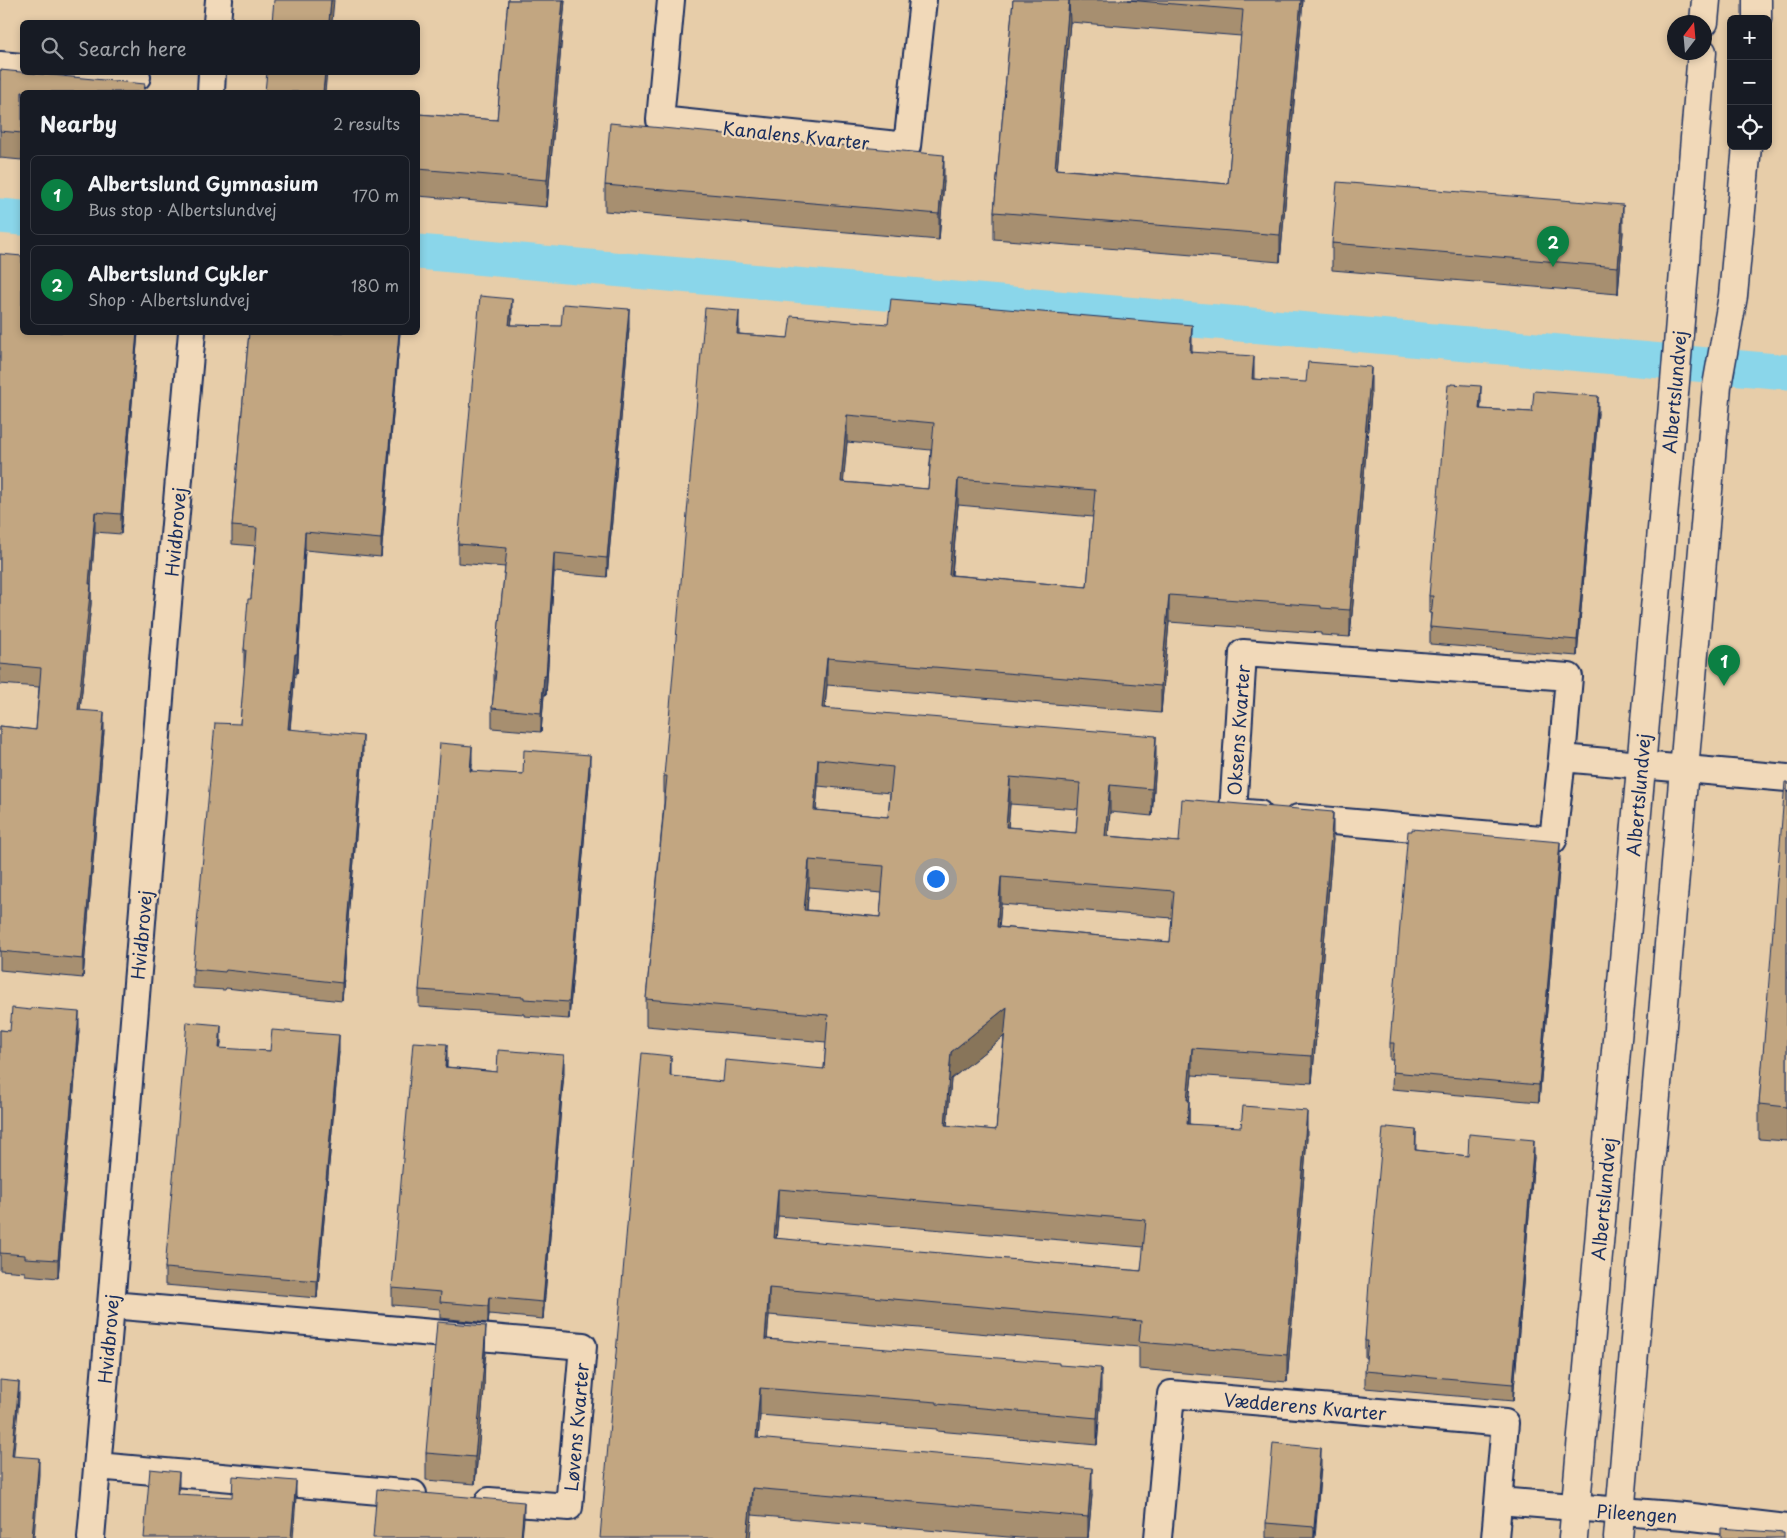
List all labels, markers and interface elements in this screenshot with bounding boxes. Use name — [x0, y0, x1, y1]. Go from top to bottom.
north arrow — [1667, 15, 1712, 60]
map controls — [1727, 15, 1772, 150]
button: + — [1727, 15, 1772, 60]
search box — [20, 20, 420, 75]
icon: search — [38, 34, 66, 62]
text: Search here — [78, 34, 187, 62]
button: − — [1727, 60, 1772, 105]
button: locate — [1727, 105, 1772, 150]
text: Nearby — [40, 107, 117, 139]
text: 2 results — [333, 111, 400, 135]
street label: Kanalens Kvarter — [721, 114, 871, 156]
text: Albertslund Gymnasium — [88, 169, 318, 197]
text: 1 — [53, 183, 61, 207]
text: 170 m — [353, 183, 399, 207]
text: Bus stop · Albertslundvej — [88, 197, 277, 221]
pin: 2 — [1537, 226, 1569, 267]
text: Albertslund Cykler — [88, 259, 268, 287]
text: 2 — [51, 273, 63, 297]
text: 180 m — [351, 273, 399, 297]
text: Shop · Albertslundvej — [88, 287, 250, 311]
street label: Albertslundvej — [1655, 329, 1693, 455]
street label: Hvidbrovej — [158, 486, 192, 578]
pin: 1 — [1708, 645, 1740, 686]
street label: Oksens Kvarter — [1220, 663, 1256, 796]
street label: Albertslundvej — [1619, 732, 1657, 858]
your location — [923, 866, 949, 892]
street label: Hvidbrovej — [124, 889, 158, 981]
street label: Albertslundvej — [1584, 1136, 1622, 1262]
street label: Hvidbrovej — [91, 1293, 125, 1385]
street label: Løvens Kvarter — [557, 1361, 595, 1492]
street label: Vædderens Kvarter — [1222, 1385, 1388, 1427]
street label: Pileengen — [1596, 1497, 1678, 1529]

